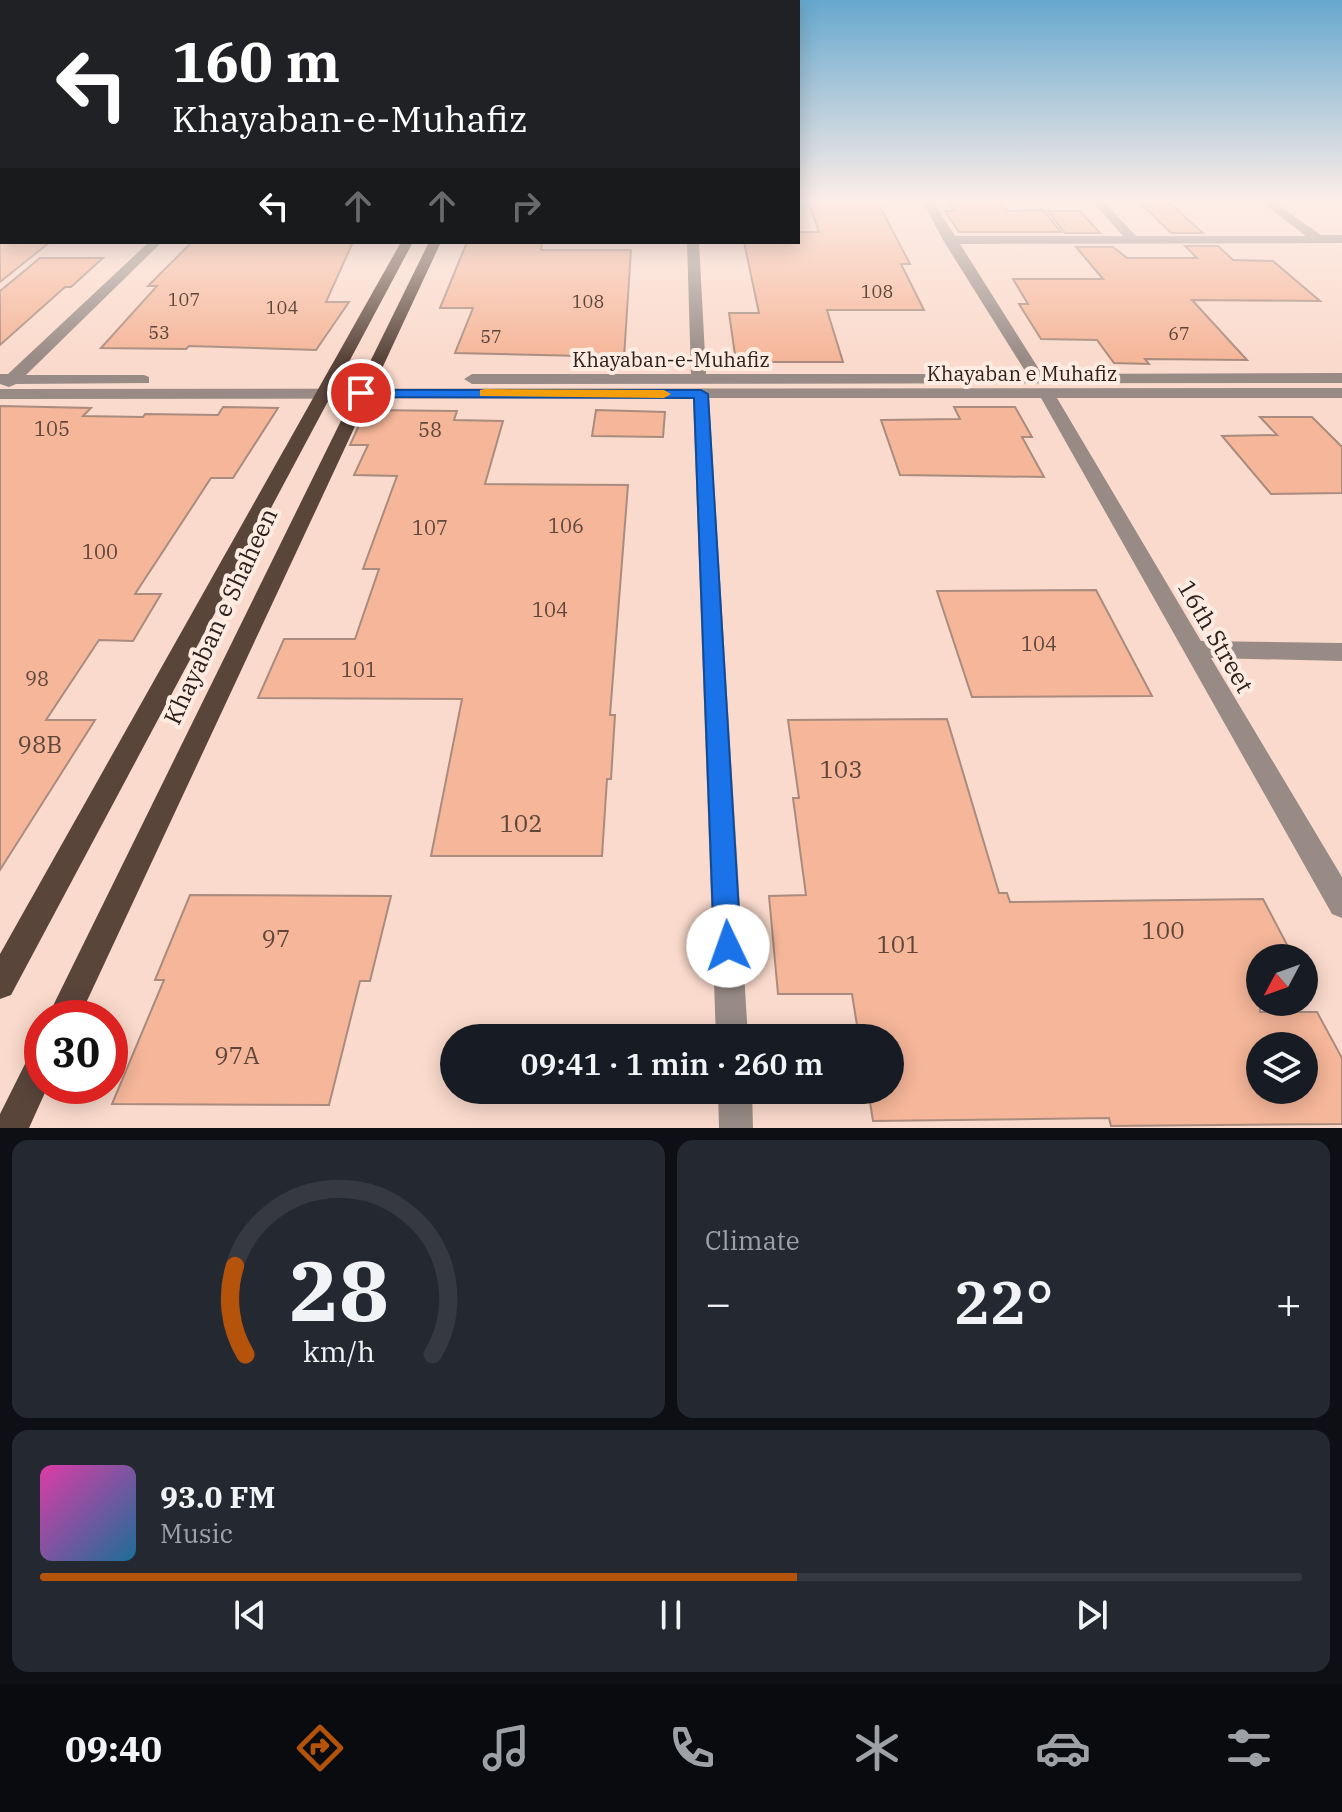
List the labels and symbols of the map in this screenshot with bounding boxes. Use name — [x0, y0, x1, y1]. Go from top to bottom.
house number: 108 — [861, 280, 893, 303]
house number: 107 — [168, 288, 200, 311]
house number: 108 — [572, 290, 604, 313]
house number: 104 — [266, 296, 298, 319]
house number: 53 — [148, 321, 170, 344]
house number: 67 — [1168, 322, 1190, 345]
house number: 57 — [480, 325, 502, 348]
street label: Khayaban-e-Muhafiz — [572, 346, 770, 373]
pin — [327, 359, 395, 427]
street label: Khayaban e Muhafiz — [927, 360, 1117, 387]
house number: 105 — [34, 415, 70, 442]
house number: 58 — [418, 416, 442, 443]
street label: Khayaban e Shaheen — [156, 503, 284, 729]
house number: 106 — [548, 512, 584, 539]
house number: 107 — [412, 514, 448, 541]
house number: 100 — [82, 538, 118, 565]
street label: 16th Street — [1171, 574, 1261, 698]
house number: 104 — [532, 596, 568, 623]
house number: 104 — [1021, 630, 1057, 657]
house number: 101 — [341, 656, 377, 683]
house number: 98 — [25, 665, 49, 692]
house number: 98B — [18, 728, 62, 760]
house number: 103 — [819, 753, 863, 785]
house number: 102 — [499, 807, 543, 839]
position arrow — [686, 904, 770, 988]
house number: 100 — [1141, 914, 1185, 946]
house number: 97 — [262, 922, 290, 954]
house number: 101 — [876, 928, 920, 960]
north arrow — [1246, 944, 1318, 1016]
speed limit sign: 30 — [24, 1000, 128, 1104]
house number: 97A — [214, 1039, 260, 1071]

